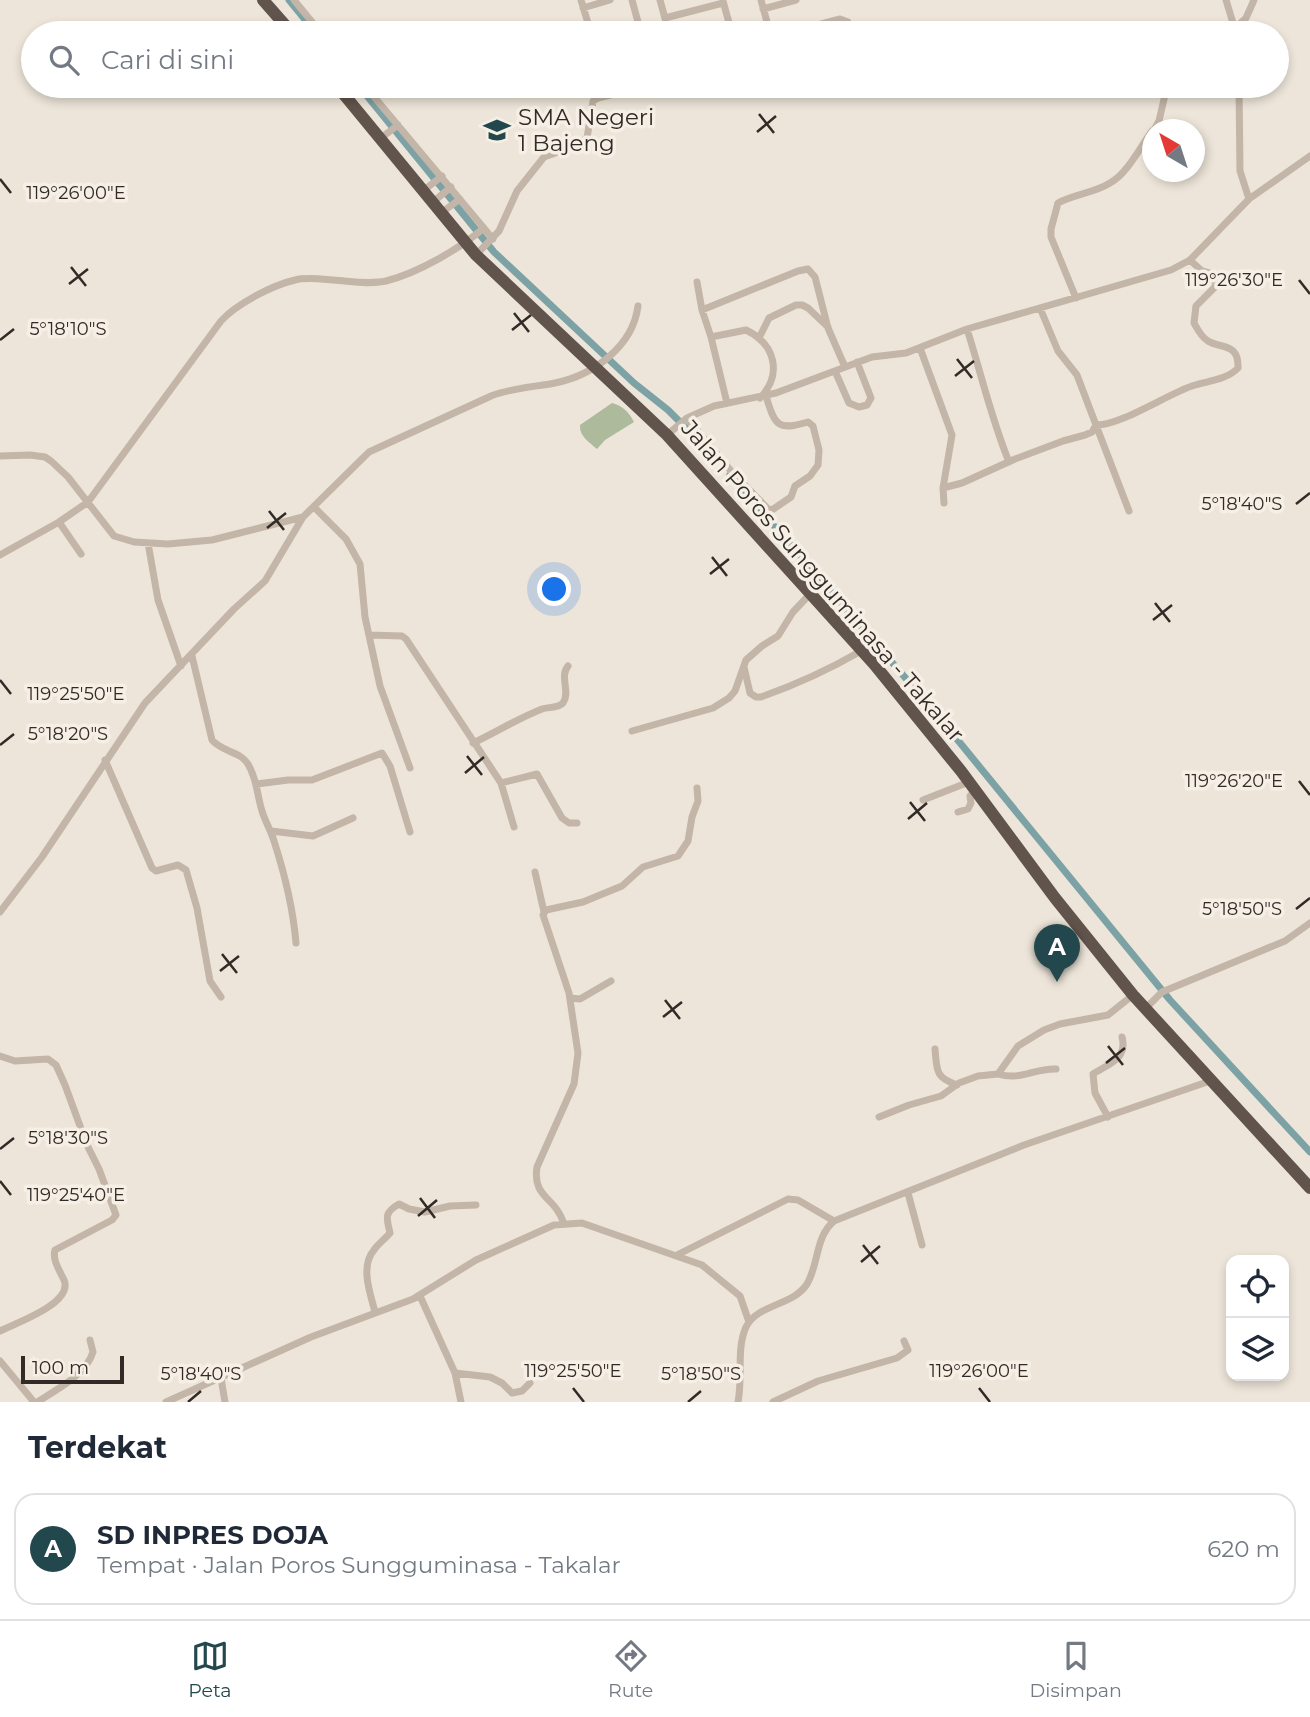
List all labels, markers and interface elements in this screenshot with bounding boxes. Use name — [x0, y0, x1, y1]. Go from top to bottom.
search box — [21, 21, 1289, 98]
icon: search — [45, 41, 83, 79]
text: Cari di sini — [101, 44, 234, 76]
place label: SMA Negeri 1 Bajeng — [518, 103, 654, 157]
school or university icon: SMA Negeri 1 Bajeng — [482, 115, 512, 145]
north arrow — [1142, 119, 1205, 182]
text: 119°26'00"E — [26, 182, 126, 204]
text: 119°26'30"E — [1185, 269, 1283, 291]
text: 5°18'10"S — [29, 318, 107, 340]
street label: Jalan Poros Sungguminasa - Takalar — [675, 414, 970, 748]
text: 5°18'40"S — [1202, 493, 1282, 515]
your location — [537, 572, 571, 606]
text: 119°25'50"E — [27, 683, 125, 705]
text: 5°18'20"S — [28, 723, 108, 745]
text: 119°26'20"E — [1185, 770, 1283, 792]
text: 5°18'50"S — [1202, 898, 1282, 920]
pin: A — [1034, 924, 1080, 982]
text: 5°18'30"S — [28, 1127, 108, 1149]
text: 119°25'40"E — [27, 1184, 125, 1206]
map controls — [1226, 1255, 1289, 1381]
button: locate — [1226, 1255, 1289, 1318]
button: layers — [1226, 1318, 1289, 1381]
scale bar — [21, 1353, 124, 1385]
text: 100 m — [32, 1356, 89, 1379]
text: 119°25'50"E — [524, 1360, 622, 1382]
text: 119°26'00"E — [929, 1360, 1029, 1382]
text: 5°18'40"S — [161, 1363, 241, 1385]
text: 5°18'50"S — [661, 1363, 741, 1385]
text: Terdekat — [28, 1429, 167, 1466]
text: SD INPRES DOJA — [97, 1519, 328, 1551]
text: A — [44, 1535, 62, 1563]
text: 620 m — [1207, 1535, 1280, 1563]
text: Tempat · Jalan Poros Sungguminasa - Takalar — [97, 1551, 621, 1579]
tab: Peta — [188, 1637, 232, 1702]
tab: Rute — [608, 1637, 653, 1702]
tab: Disimpan — [1030, 1637, 1122, 1702]

